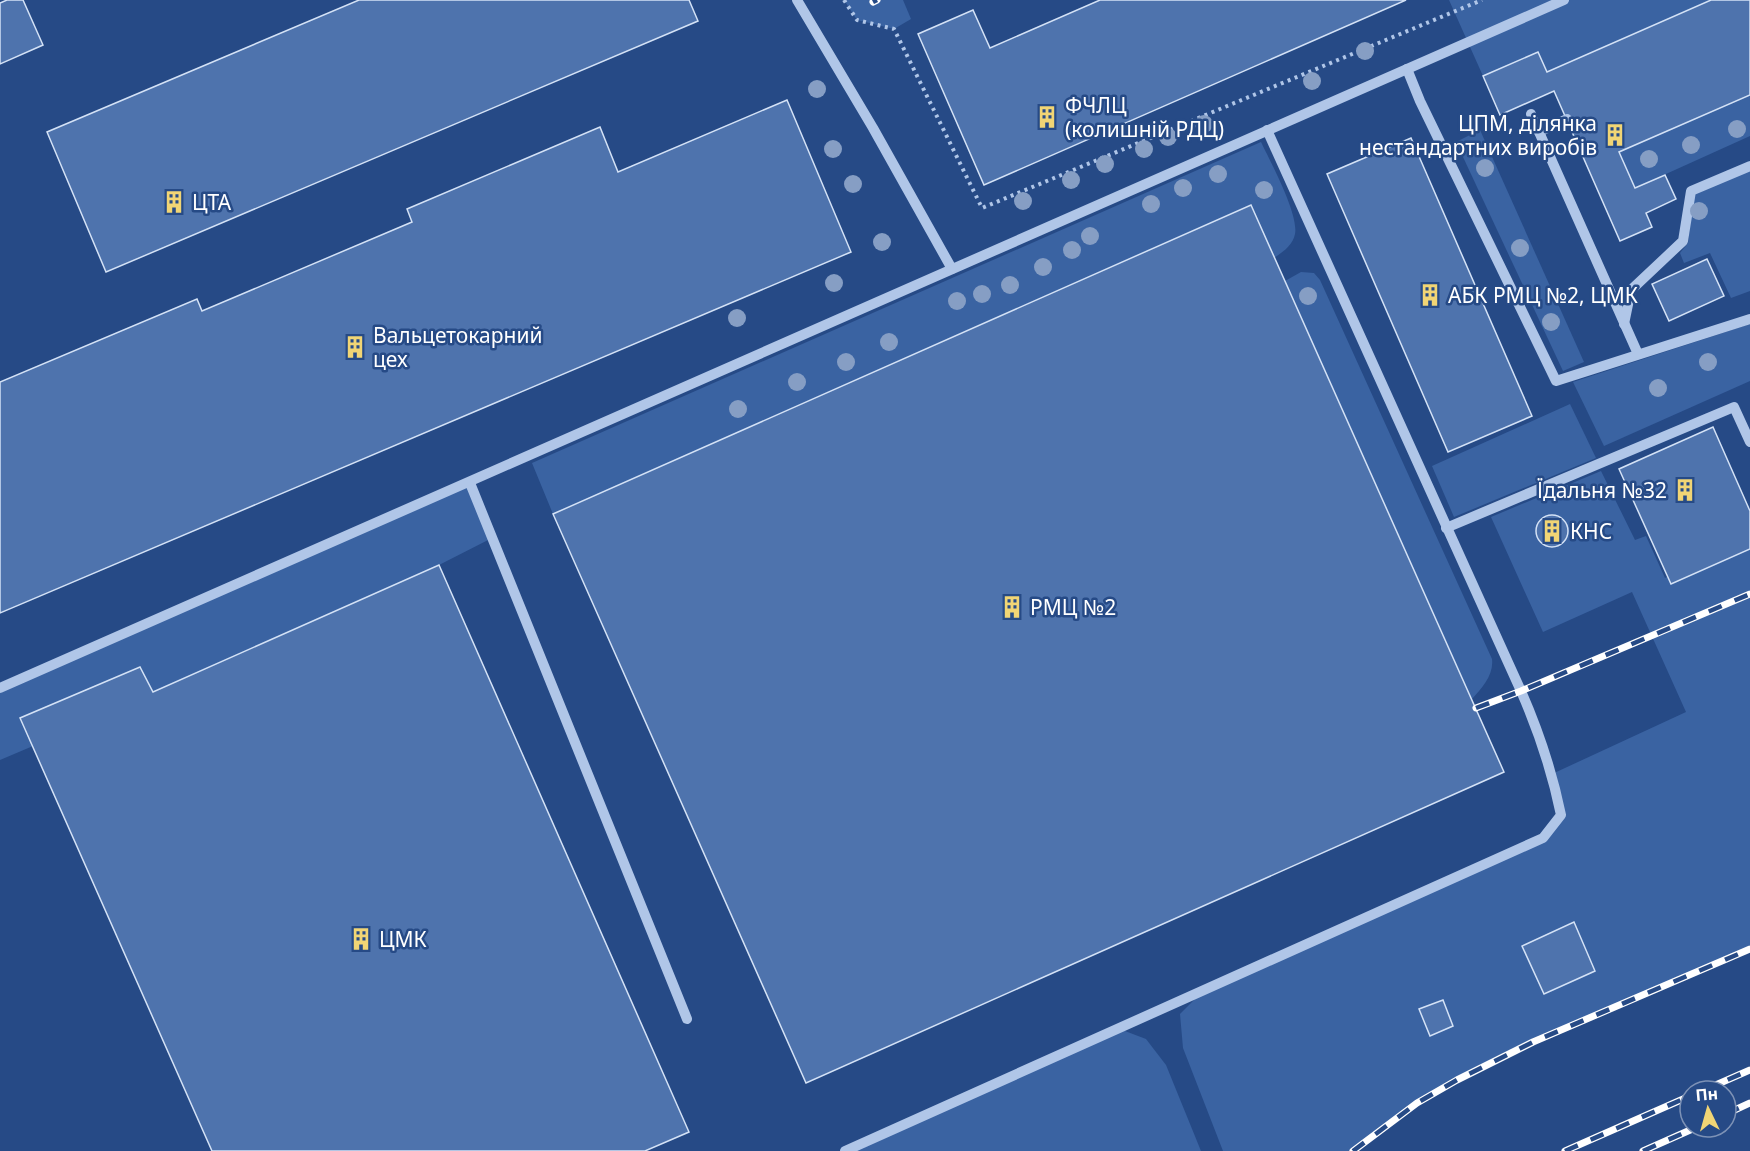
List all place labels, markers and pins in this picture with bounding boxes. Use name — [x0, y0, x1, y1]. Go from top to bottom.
place label: ФЧЛЦ (колишній РДЦ) — [1065, 91, 1224, 143]
building icon: ФЧЛЦ (колишній РДЦ) — [1034, 104, 1060, 130]
place label: ЦПМ, ділянка нестандартних виробів — [1359, 109, 1597, 161]
building icon: ЦПМ, ділянка нестандартних виробів — [1602, 122, 1628, 148]
place label: ЦТА — [192, 188, 232, 216]
building icon: ЦТА — [161, 189, 187, 215]
place label: АБК РМЦ №2, ЦМК — [1448, 281, 1638, 309]
building icon: АБК РМЦ №2, ЦМК — [1417, 282, 1443, 308]
place label: Вальцетокарний цех — [373, 321, 543, 373]
building icon: Вальцетокарний цех — [342, 334, 368, 360]
place label: Їдальня №32 — [1537, 476, 1667, 504]
building icon: Їдальня №32 — [1672, 477, 1698, 503]
place label: КНС — [1570, 517, 1612, 545]
building icon: КНС — [1539, 518, 1565, 544]
place label: РМЦ №2 — [1030, 593, 1116, 621]
building icon: РМЦ №2 — [999, 594, 1025, 620]
place label: ЦМК — [379, 925, 427, 953]
building icon: ЦМК — [348, 926, 374, 952]

